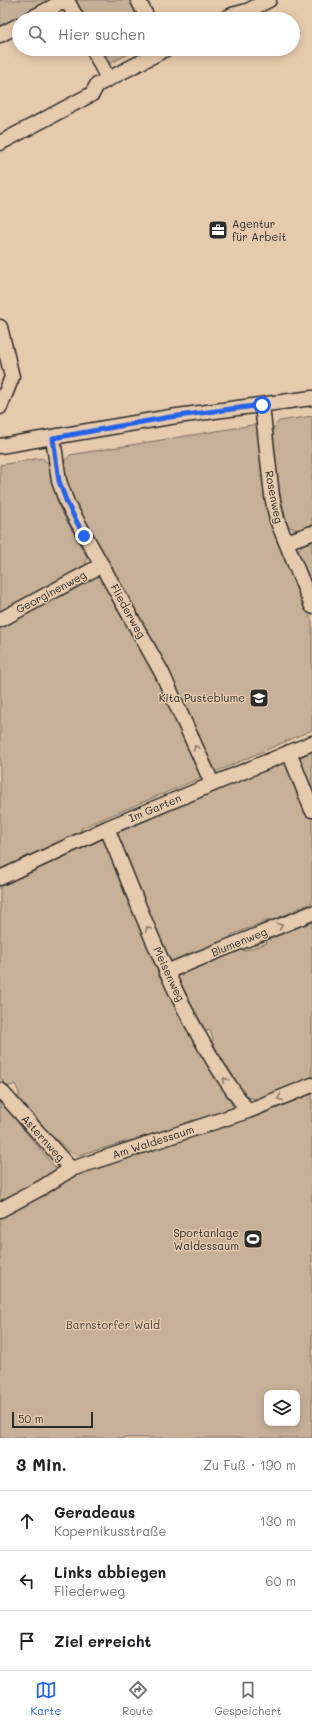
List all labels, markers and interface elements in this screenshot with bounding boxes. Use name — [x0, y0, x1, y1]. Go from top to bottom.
search box — [12, 12, 300, 56]
icon: search — [26, 23, 48, 45]
text: Hier suchen — [58, 24, 145, 44]
place label: Agentur für Arbeit — [232, 216, 287, 244]
office icon: Agentur für Arbeit — [207, 219, 229, 241]
route start — [253, 396, 271, 414]
street label: Rosenweg — [262, 469, 287, 525]
route end — [75, 527, 93, 545]
street label: Georginenweg — [13, 567, 88, 616]
street label: Fliederweg — [107, 581, 150, 641]
school or university icon: Kita Pusteblume — [248, 687, 270, 709]
place label: Kita Pusteblume — [159, 690, 245, 705]
one-way arrow — [193, 745, 201, 752]
street label: Im Garten — [126, 790, 183, 825]
one-way arrow — [277, 922, 284, 930]
street label: Blumenweg — [209, 924, 269, 960]
one-way arrow — [145, 925, 153, 932]
street label: Meisenweg — [150, 944, 189, 1004]
one-way arrow — [223, 1077, 230, 1084]
one-way arrow — [277, 1094, 284, 1102]
street label: Asternweg — [18, 1111, 68, 1164]
street label: Am Waldessaum — [110, 1121, 196, 1162]
place label: Sportanlage Waldessaum — [173, 1225, 239, 1253]
sports icon: Sportanlage Waldessaum — [242, 1228, 264, 1250]
park label: Barnstorfer Wald — [66, 1317, 160, 1332]
map controls — [264, 1390, 300, 1426]
button: layers — [264, 1390, 300, 1426]
scale bar — [12, 1410, 93, 1429]
text: 50 m — [18, 1411, 44, 1426]
text: 3 Min. — [16, 1453, 67, 1475]
text: Zu Fuß · 190 m — [203, 1456, 296, 1473]
text: Geradeaus — [54, 1502, 135, 1522]
icon: ahead — [16, 1510, 38, 1532]
text: 130 m — [260, 1512, 296, 1529]
text: Kopernikusstraße — [54, 1522, 167, 1539]
text: Links abbiegen — [54, 1562, 166, 1582]
icon: left — [16, 1570, 38, 1592]
text: 60 m — [266, 1572, 296, 1589]
text: Fliederweg — [54, 1582, 125, 1599]
icon: arrive — [16, 1630, 38, 1652]
text: Ziel erreicht — [54, 1631, 151, 1651]
tab: Karte — [30, 1679, 61, 1718]
tab: Route — [122, 1679, 153, 1718]
tab: Gespeichert — [214, 1679, 282, 1718]

